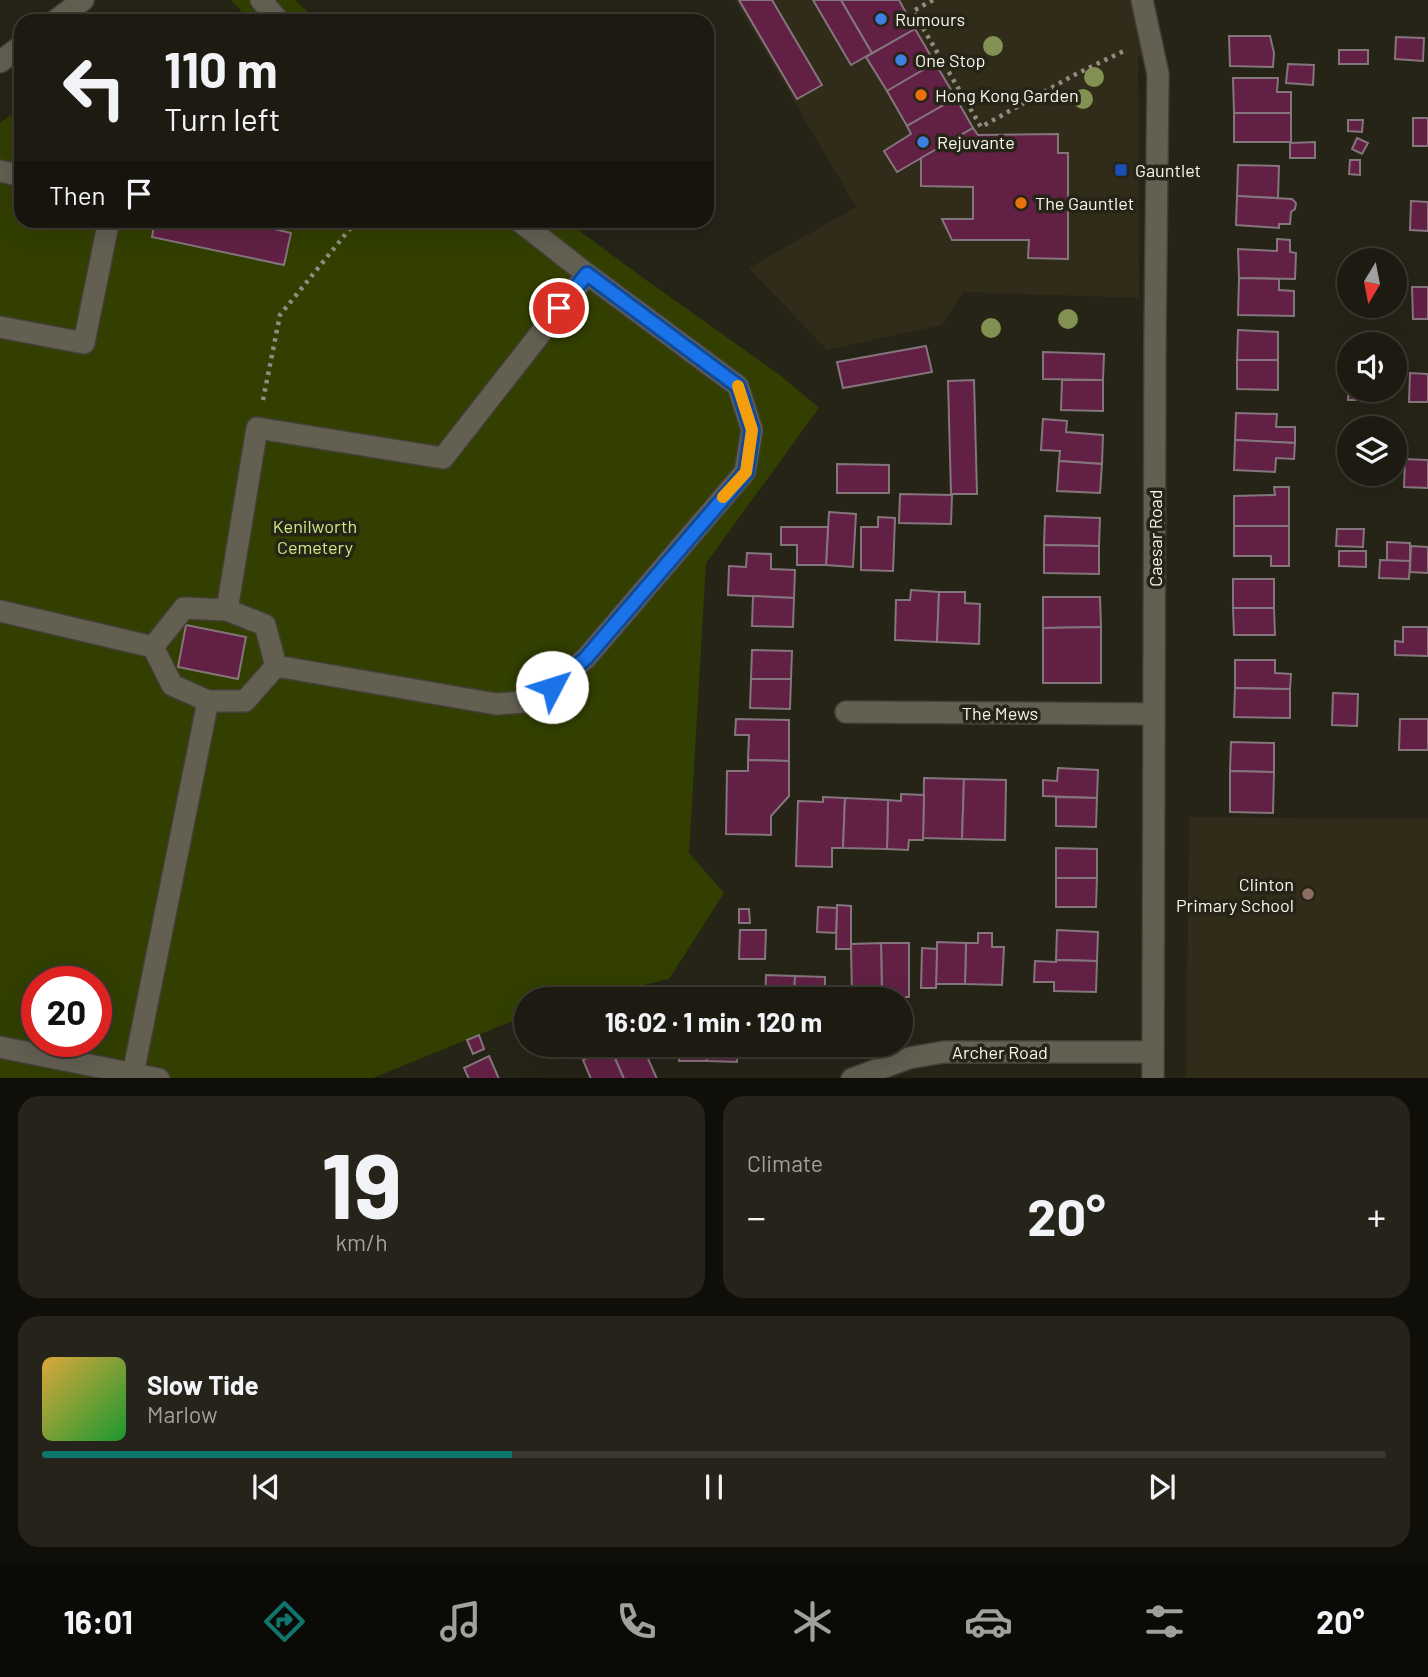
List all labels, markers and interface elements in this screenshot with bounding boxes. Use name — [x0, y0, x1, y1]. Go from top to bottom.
place label: Rumours — [895, 8, 965, 30]
marker: Rumours — [873, 11, 889, 27]
text: 110 m — [164, 39, 278, 98]
icon: left — [49, 42, 140, 133]
place label: One Stop — [915, 49, 986, 71]
marker: One Stop — [893, 52, 909, 68]
place label: Hong Kong Garden — [935, 84, 1079, 106]
marker: Hong Kong Garden — [913, 87, 929, 103]
text: Turn left — [164, 99, 281, 137]
place label: Rejuvante — [937, 131, 1015, 153]
marker: Rejuvante — [915, 134, 931, 150]
place label: Gauntlet — [1135, 159, 1201, 181]
marker: Gauntlet — [1113, 162, 1129, 178]
icon: arrive — [120, 175, 158, 213]
text: Then — [49, 179, 106, 210]
place label: The Gauntlet — [1035, 192, 1134, 214]
marker: The Gauntlet — [1013, 195, 1029, 211]
north arrow — [1337, 248, 1407, 318]
map controls — [1337, 248, 1407, 486]
pin — [529, 278, 589, 338]
icon: arrive — [540, 289, 578, 327]
button: sound — [1337, 332, 1407, 402]
button: layers — [1337, 416, 1407, 486]
street label: Caesar Road — [1144, 489, 1166, 587]
park label: Kenilworth Cemetery — [273, 515, 357, 558]
position arrow — [515, 650, 589, 724]
street label: The Mews — [962, 702, 1038, 724]
place label: Clinton Primary School — [1176, 873, 1294, 916]
marker: Clinton Primary School — [1300, 886, 1316, 902]
speed limit sign: 20 — [21, 966, 112, 1057]
text: 16:02 · 1 min · 120 m — [605, 1006, 822, 1037]
street label: Archer Road — [952, 1041, 1048, 1063]
text: 19 — [321, 1128, 402, 1237]
text: Climate — [747, 1149, 823, 1177]
text: 20° — [1027, 1184, 1106, 1246]
text: − — [747, 1193, 766, 1239]
text: + — [1367, 1193, 1386, 1239]
text: km/h — [335, 1228, 388, 1256]
text: Slow Tide — [147, 1369, 259, 1400]
text: Marlow — [147, 1400, 218, 1428]
icon: previous — [247, 1468, 285, 1506]
icon: pause — [695, 1468, 733, 1506]
icon: next — [1143, 1468, 1181, 1506]
icon: directions — [260, 1597, 309, 1646]
icon: music — [436, 1597, 485, 1646]
icon: phone — [612, 1597, 661, 1646]
icon: climate — [788, 1597, 837, 1646]
icon: car — [964, 1597, 1013, 1646]
icon: filters — [1140, 1597, 1189, 1646]
text: 16:01 — [64, 1602, 133, 1640]
text: 20° — [1316, 1602, 1364, 1640]

